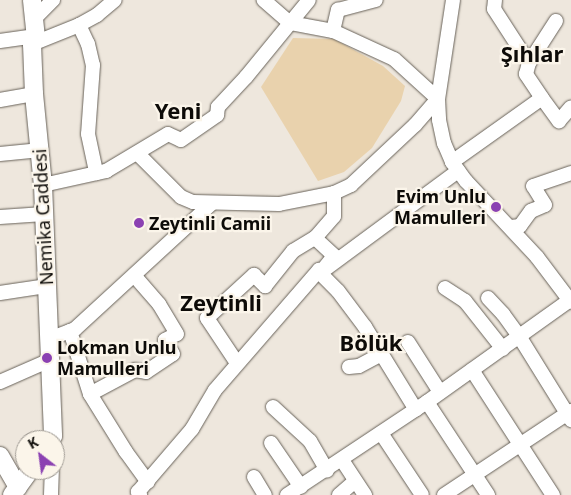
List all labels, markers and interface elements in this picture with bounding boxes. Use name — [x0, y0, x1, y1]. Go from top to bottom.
district label: Şıhlar — [501, 41, 563, 67]
district label: Yeni — [155, 98, 201, 124]
street label: Nemika Caddesi — [29, 148, 57, 286]
place label: Evim Unlu Mamulleri — [394, 186, 486, 228]
marker: Evim Unlu Mamulleri — [490, 201, 502, 213]
place label: Zeytinli Camii — [149, 212, 271, 234]
marker: Zeytinli Camii — [133, 217, 145, 229]
district label: Zeytinli — [180, 290, 262, 316]
district label: Bölük — [340, 330, 402, 356]
place label: Lokman Unlu Mamulleri — [57, 337, 177, 379]
marker: Lokman Unlu Mamulleri — [41, 352, 53, 364]
north arrow — [15, 430, 65, 480]
text: K — [24, 432, 42, 453]

